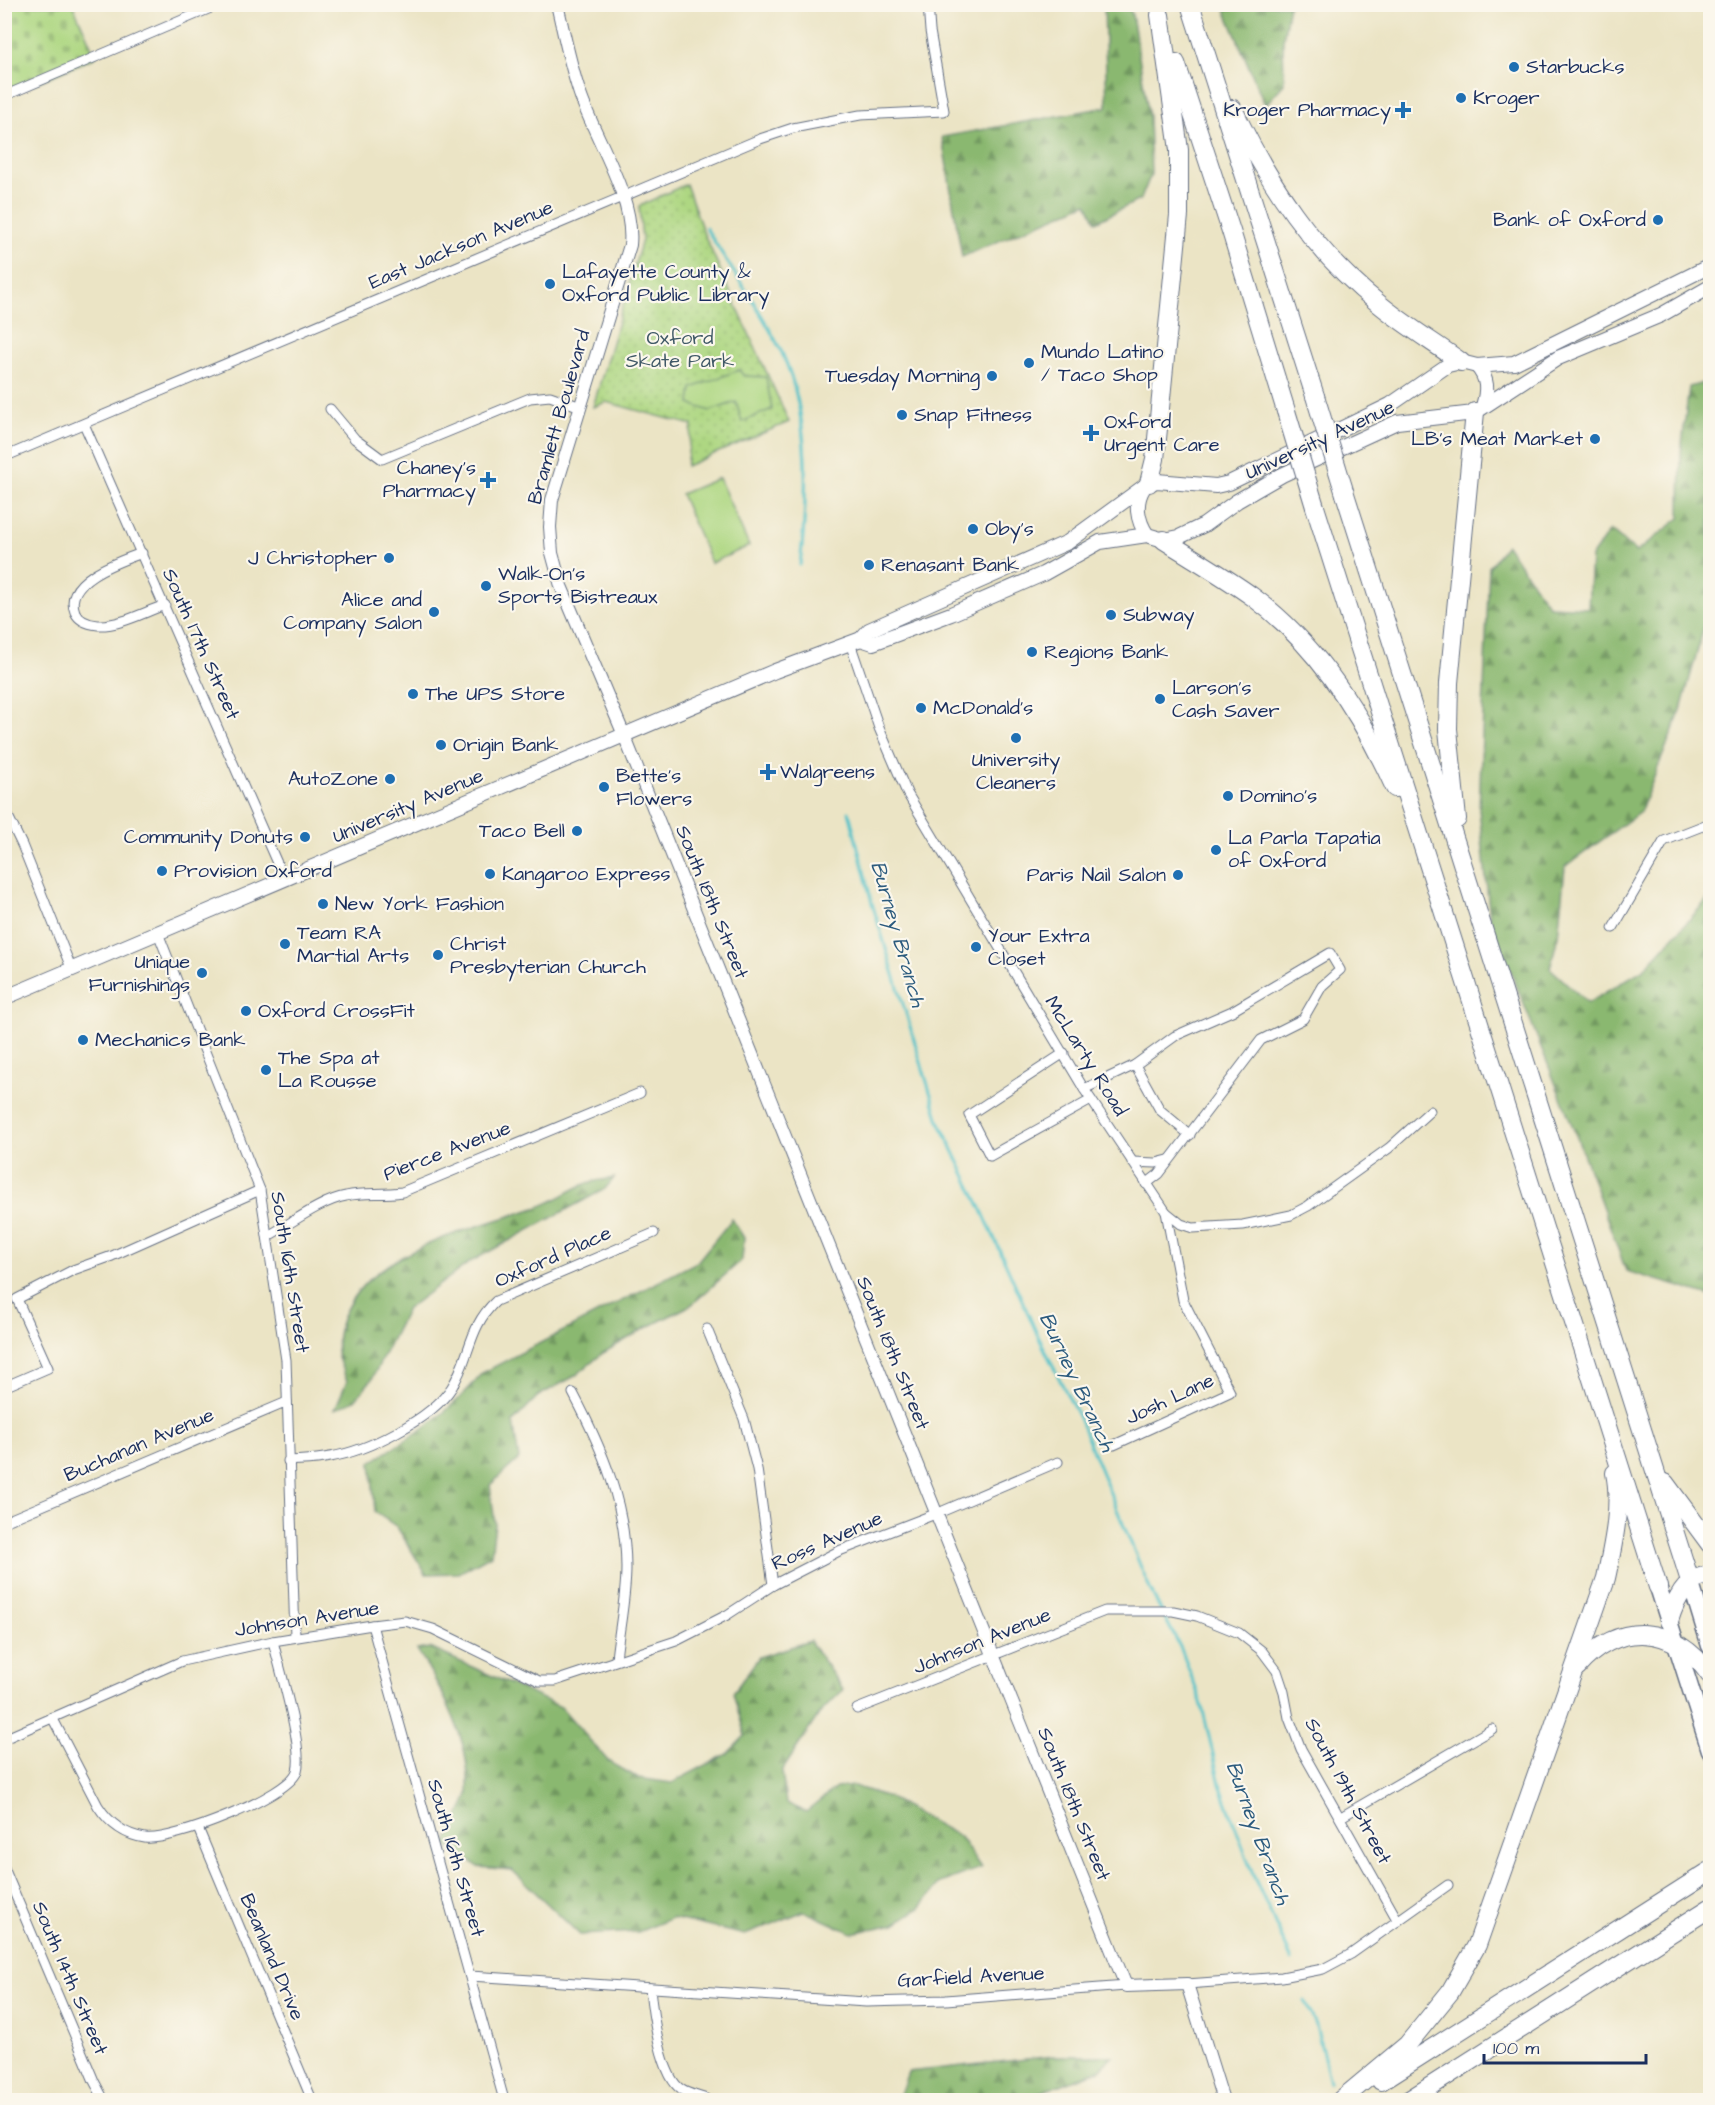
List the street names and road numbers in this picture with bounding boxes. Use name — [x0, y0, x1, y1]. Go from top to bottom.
street label: East Jackson Avenue — [364, 193, 558, 297]
street label: Bramlett Boulevard — [521, 326, 597, 508]
street label: University Avenue — [1241, 393, 1400, 488]
street label: South 17th Street — [155, 564, 247, 724]
street label: University Avenue — [328, 761, 488, 851]
street label: South 18th Street — [668, 821, 756, 983]
street label: McLarty Road — [1037, 990, 1134, 1122]
street label: Pierce Avenue — [379, 1114, 515, 1188]
street label: South 16th Street — [263, 1189, 317, 1355]
street label: Oxford Place — [490, 1219, 616, 1295]
street label: South 18th Street — [849, 1272, 937, 1434]
street label: Josh Lane — [1121, 1366, 1219, 1432]
street label: Buchanan Avenue — [60, 1401, 218, 1489]
street label: Ross Avenue — [767, 1504, 887, 1578]
street label: Johnson Avenue — [233, 1594, 381, 1644]
street label: Johnson Avenue — [909, 1601, 1055, 1681]
street label: South 19th Street — [1298, 1713, 1398, 1869]
street label: South 18th Street — [1030, 1723, 1118, 1885]
street label: South 16th Street — [420, 1776, 492, 1940]
street label: Beanland Drive — [233, 1889, 311, 2025]
street label: South 14th Street — [25, 1897, 115, 2059]
street label: Garfield Avenue — [897, 1959, 1045, 1995]

